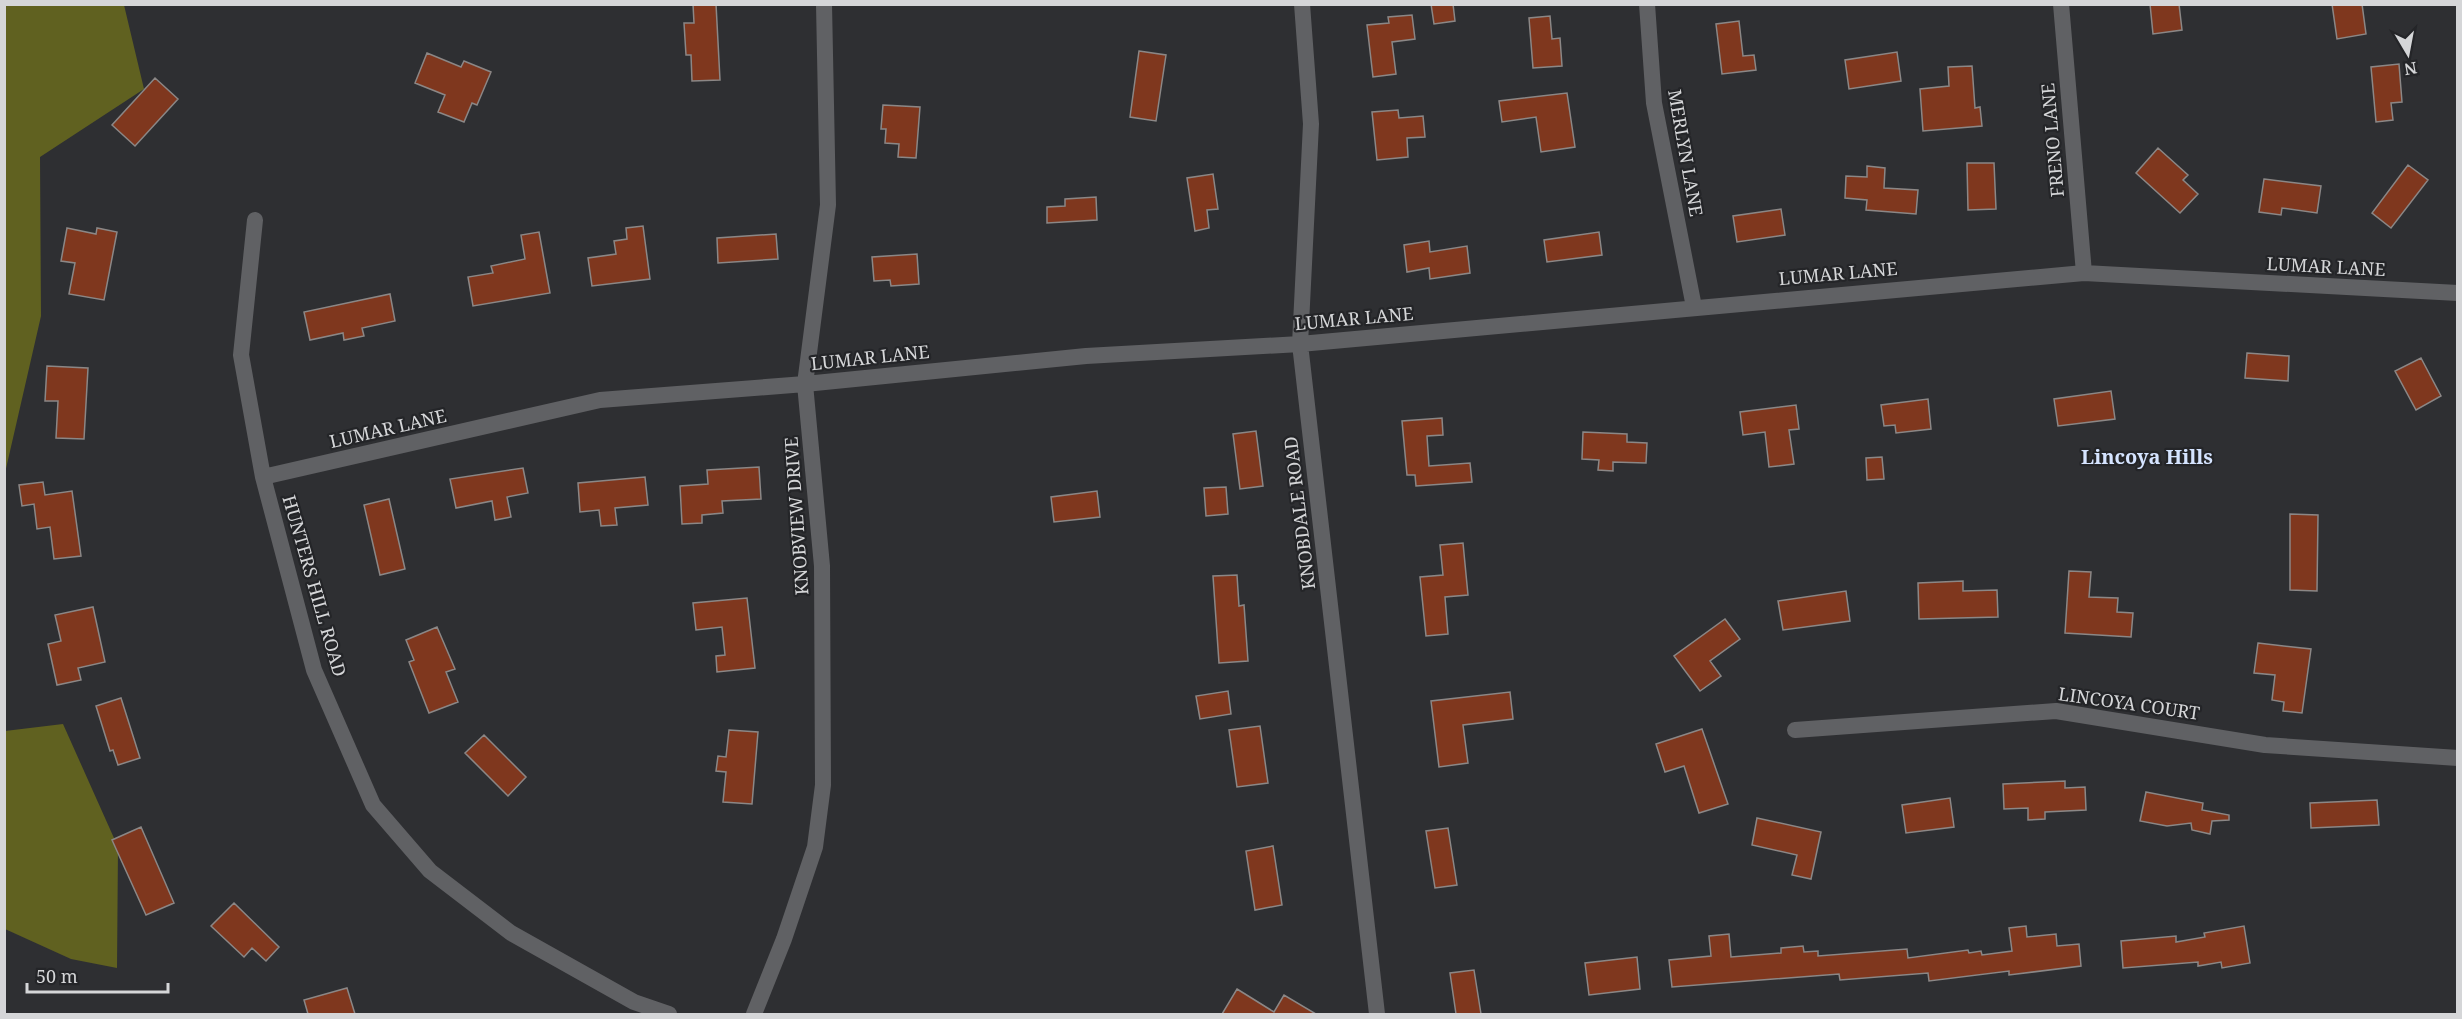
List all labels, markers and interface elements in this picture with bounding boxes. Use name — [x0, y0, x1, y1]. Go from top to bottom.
north arrow — [2378, 24, 2438, 84]
text: N — [2402, 57, 2419, 81]
street label: FRENO LANE — [2035, 82, 2069, 198]
street label: MERLYN LANE — [1663, 87, 1709, 218]
street label: LUMAR LANE — [2266, 251, 2386, 281]
street label: LUMAR LANE — [1778, 256, 1898, 290]
street label: LUMAR LANE — [1294, 301, 1414, 335]
street label: LUMAR LANE — [809, 339, 930, 375]
street label: LUMAR LANE — [327, 403, 448, 453]
street label: KNOBDALE ROAD — [1278, 435, 1320, 591]
street label: KNOBVIEW DRIVE — [778, 436, 814, 596]
district label: Lincoya Hills — [2081, 443, 2213, 470]
street label: HUNTERS HILL ROAD — [278, 492, 352, 679]
street label: LINCOYA COURT — [2057, 681, 2201, 725]
scale bar — [27, 956, 168, 994]
text: 50 m — [36, 964, 78, 988]

